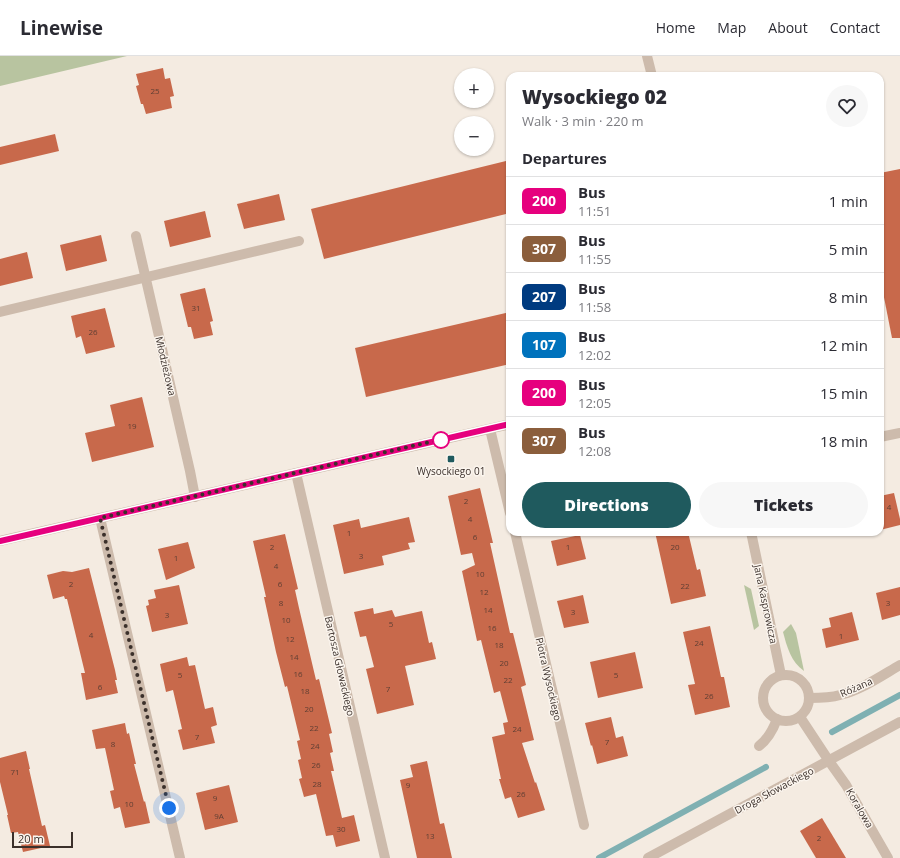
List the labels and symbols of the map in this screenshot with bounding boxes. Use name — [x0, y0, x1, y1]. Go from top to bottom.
house number: 25 — [150, 85, 160, 96]
house number: 31 — [191, 302, 201, 313]
house number: 26 — [88, 326, 98, 337]
street label: Młodzieżowa — [152, 335, 180, 397]
house number: 19 — [127, 420, 137, 431]
unlabelled marker — [432, 431, 450, 449]
marker: Wysockiego 01 — [446, 454, 456, 464]
place label: Wysockiego 01 — [417, 464, 485, 478]
house number: 2 — [464, 495, 469, 506]
house number: 4 — [887, 501, 892, 512]
house number: 4 — [468, 513, 473, 524]
house number: 1 — [347, 527, 351, 538]
house number: 6 — [473, 531, 478, 542]
house number: 2 — [270, 541, 275, 552]
house number: 1 — [566, 541, 570, 552]
house number: 20 — [670, 541, 680, 552]
house number: 3 — [359, 550, 364, 561]
house number: 1 — [174, 552, 178, 563]
house number: 4 — [274, 560, 279, 571]
street label: Jana Kasprowicza — [751, 562, 781, 645]
house number: 10 — [475, 568, 485, 579]
house number: 2 — [69, 578, 74, 589]
house number: 6 — [278, 578, 283, 589]
house number: 22 — [680, 580, 690, 591]
house number: 12 — [479, 586, 489, 597]
house number: 8 — [279, 597, 284, 608]
house number: 3 — [886, 597, 891, 608]
house number: 14 — [483, 604, 493, 615]
house number: 3 — [571, 606, 576, 617]
house number: 3 — [165, 609, 170, 620]
house number: 10 — [281, 614, 291, 625]
street label: Bartosza Głowackiego — [322, 615, 358, 717]
house number: 5 — [389, 618, 394, 629]
house number: 16 — [487, 622, 497, 633]
house number: 4 — [89, 629, 94, 640]
house number: 1 — [839, 630, 843, 641]
house number: 12 — [285, 633, 295, 644]
street label: Piotra Wysockiego — [533, 636, 565, 722]
house number: 24 — [694, 637, 704, 648]
house number: 18 — [494, 639, 504, 650]
house number: 14 — [289, 651, 299, 662]
house number: 20 — [499, 657, 509, 668]
house number: 16 — [293, 668, 303, 679]
house number: 5 — [178, 669, 183, 680]
house number: 5 — [614, 669, 619, 680]
house number: 22 — [503, 674, 513, 685]
street label: Różana — [838, 674, 874, 700]
house number: 6 — [98, 681, 103, 692]
house number: 7 — [386, 683, 391, 694]
house number: 18 — [300, 685, 310, 696]
house number: 26 — [704, 690, 714, 701]
house number: 20 — [304, 703, 314, 714]
house number: 22 — [309, 722, 319, 733]
house number: 24 — [512, 723, 522, 734]
house number: 7 — [195, 731, 200, 742]
house number: 7 — [605, 736, 610, 747]
house number: 8 — [111, 738, 116, 749]
house number: 24 — [310, 740, 320, 751]
house number: 26 — [311, 759, 321, 770]
street label: Droga Słowackiego — [732, 763, 816, 817]
house number: 71 — [10, 766, 20, 777]
house number: 28 — [312, 778, 322, 789]
house number: 9 — [406, 779, 411, 790]
street label: Koralowa — [843, 786, 877, 830]
house number: 26 — [516, 788, 526, 799]
house number: 9 — [213, 792, 218, 803]
house number: 10 — [124, 798, 134, 809]
your location — [159, 798, 179, 818]
house number: 9A — [214, 810, 225, 821]
house number: 30 — [336, 823, 346, 834]
scale bar — [12, 830, 73, 849]
house number: 13 — [425, 830, 435, 841]
house number: 2 — [817, 832, 822, 843]

